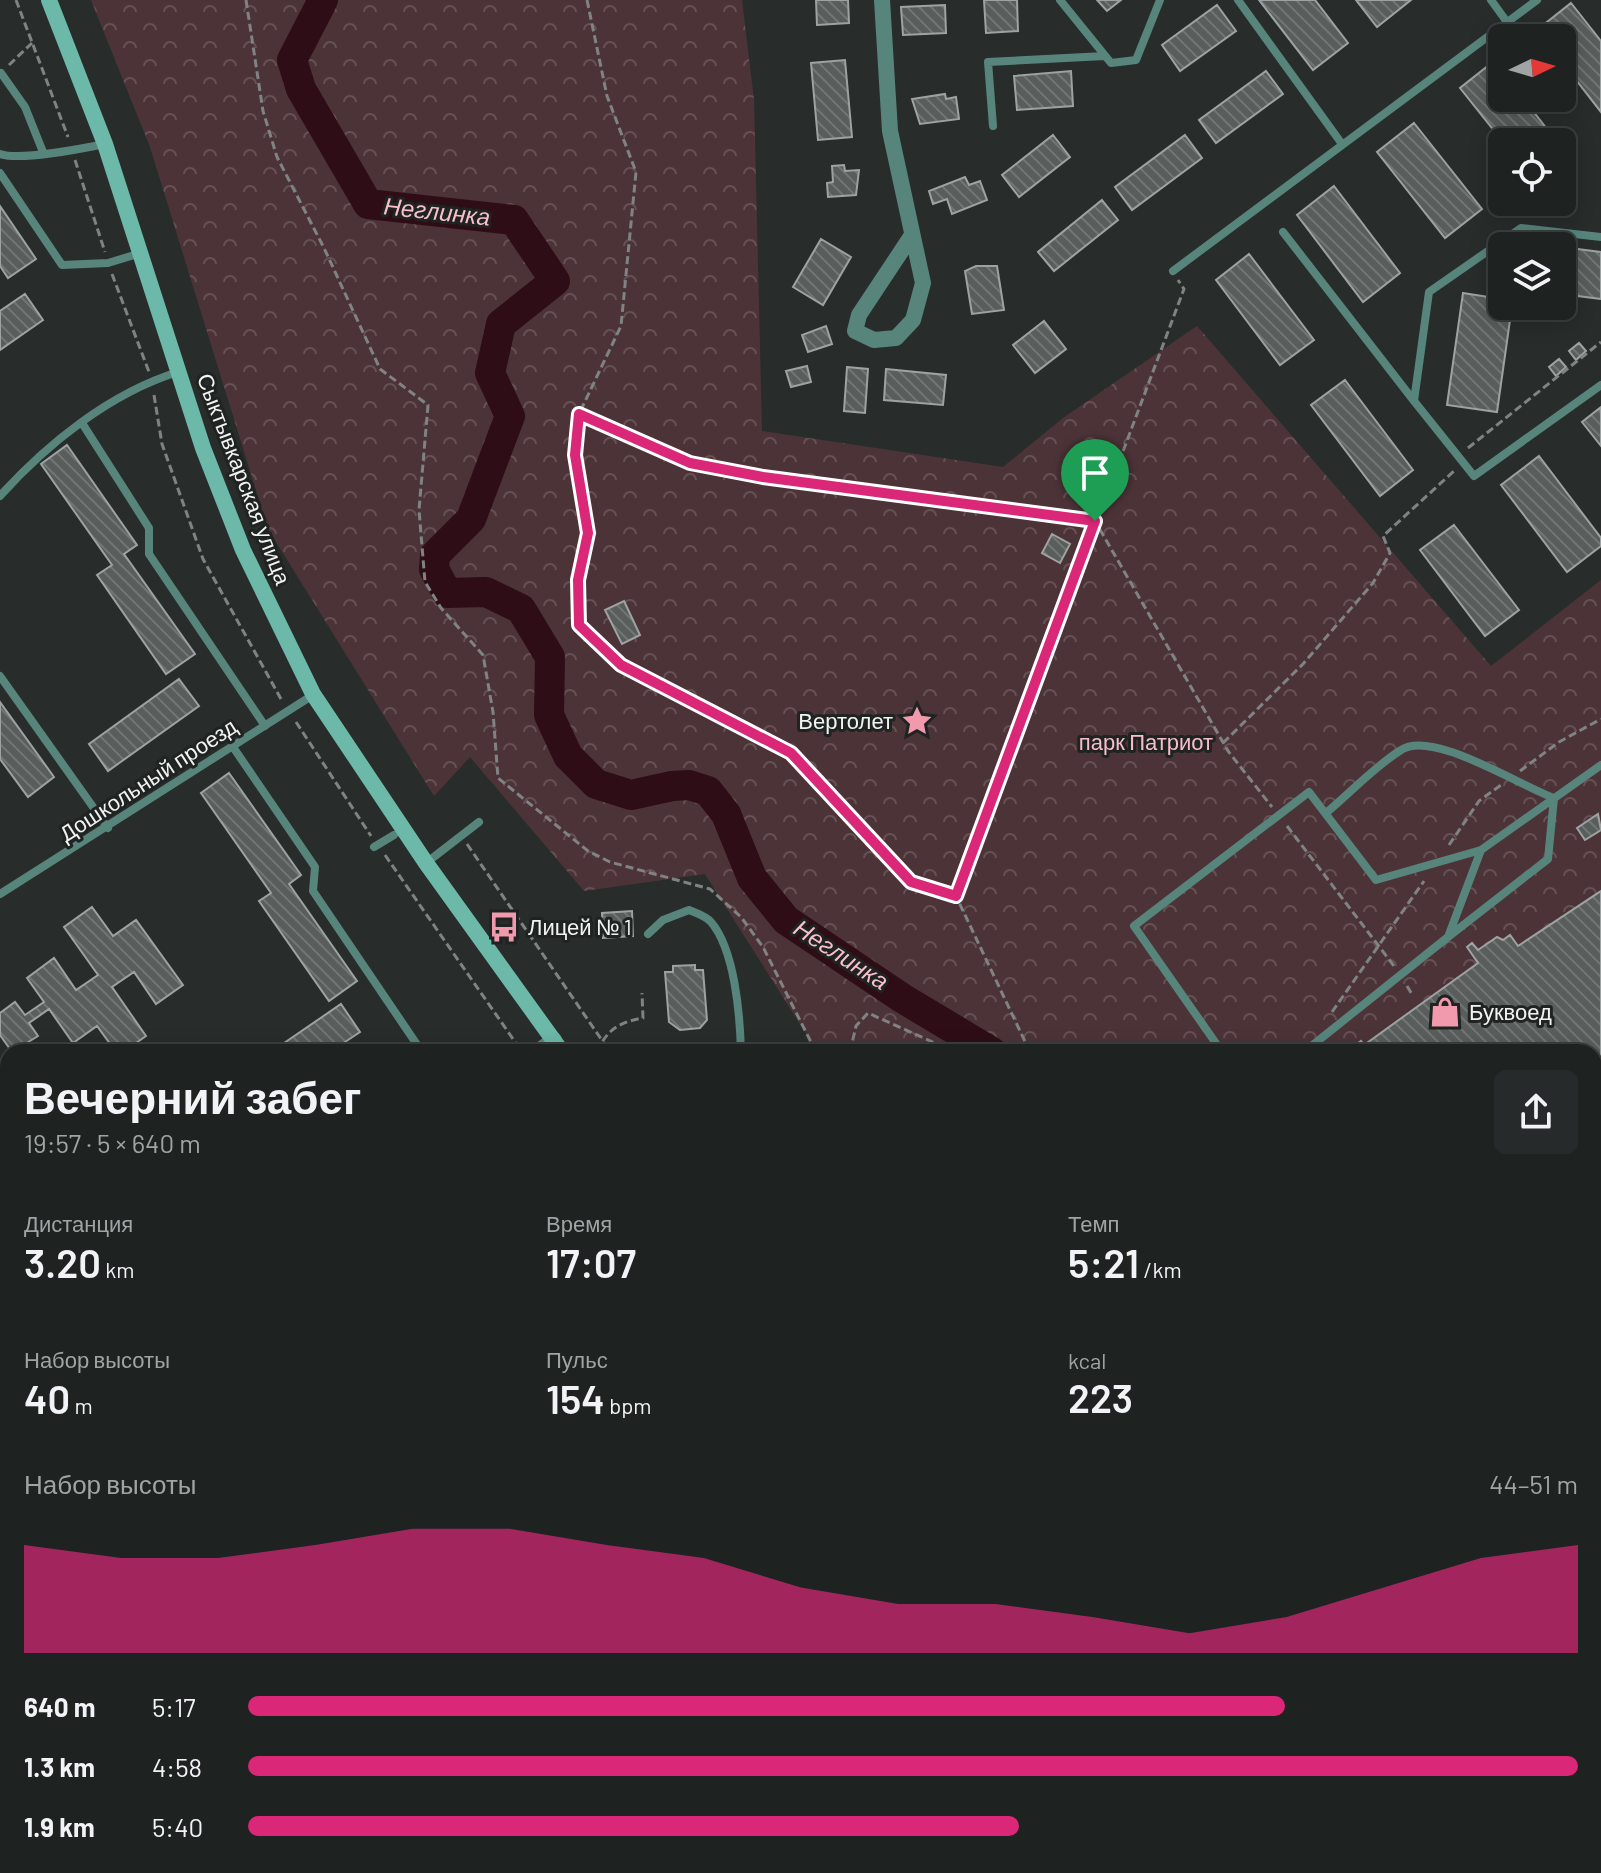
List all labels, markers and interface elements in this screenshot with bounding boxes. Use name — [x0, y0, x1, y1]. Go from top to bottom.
north arrow — [1488, 24, 1576, 112]
map controls — [1488, 24, 1576, 320]
button: locate — [1488, 128, 1576, 216]
water label: Неглинка — [382, 190, 492, 231]
button: layers — [1488, 232, 1576, 320]
street label: Сыктывкарская улица — [192, 369, 297, 589]
pin — [1061, 439, 1129, 521]
icon: arrive — [1073, 451, 1117, 495]
place icon: Вертолет — [900, 704, 934, 738]
place label: Вертолет — [798, 707, 893, 734]
street label: Дошкольный проезд — [54, 712, 242, 847]
park label: парк Патриот — [1079, 728, 1213, 755]
bus stop icon: Лицей № 1 — [487, 910, 521, 944]
water label: Неглинка — [789, 912, 895, 995]
place label: Лицей № 1 — [528, 913, 632, 940]
shop icon: Буквоед — [1428, 995, 1462, 1029]
place label: Буквоед — [1469, 998, 1552, 1025]
text: Вечерний забег — [24, 1070, 361, 1123]
button: share — [1494, 1070, 1578, 1154]
text: 19:57 · 5 × 640 m — [24, 1127, 201, 1158]
text: Дистанция — [24, 1210, 133, 1236]
text: Время — [546, 1210, 612, 1236]
text: Темп — [1068, 1210, 1119, 1236]
text: 3.20 — [24, 1238, 101, 1286]
text: 17:07 — [546, 1238, 636, 1286]
text: 5:21 — [1068, 1238, 1139, 1286]
text: km — [101, 1256, 135, 1282]
text: /km — [1139, 1256, 1182, 1282]
text: Набор высоты — [24, 1346, 170, 1372]
text: Пульс — [546, 1346, 608, 1372]
text: kcal — [1068, 1347, 1106, 1373]
text: 223 — [1068, 1373, 1133, 1421]
text: 40 — [24, 1374, 70, 1422]
text: 154 — [546, 1374, 605, 1422]
text: m — [70, 1392, 93, 1418]
text: bpm — [605, 1392, 652, 1418]
text: Набор высоты — [24, 1468, 197, 1499]
text: 44–51 m — [1489, 1468, 1578, 1499]
text: 640 m — [24, 1691, 95, 1722]
text: 5:17 — [152, 1691, 196, 1722]
text: 1.3 km — [24, 1751, 95, 1782]
text: 4:58 — [152, 1751, 202, 1782]
text: 1.9 km — [24, 1811, 95, 1842]
text: 5:40 — [152, 1811, 203, 1842]

